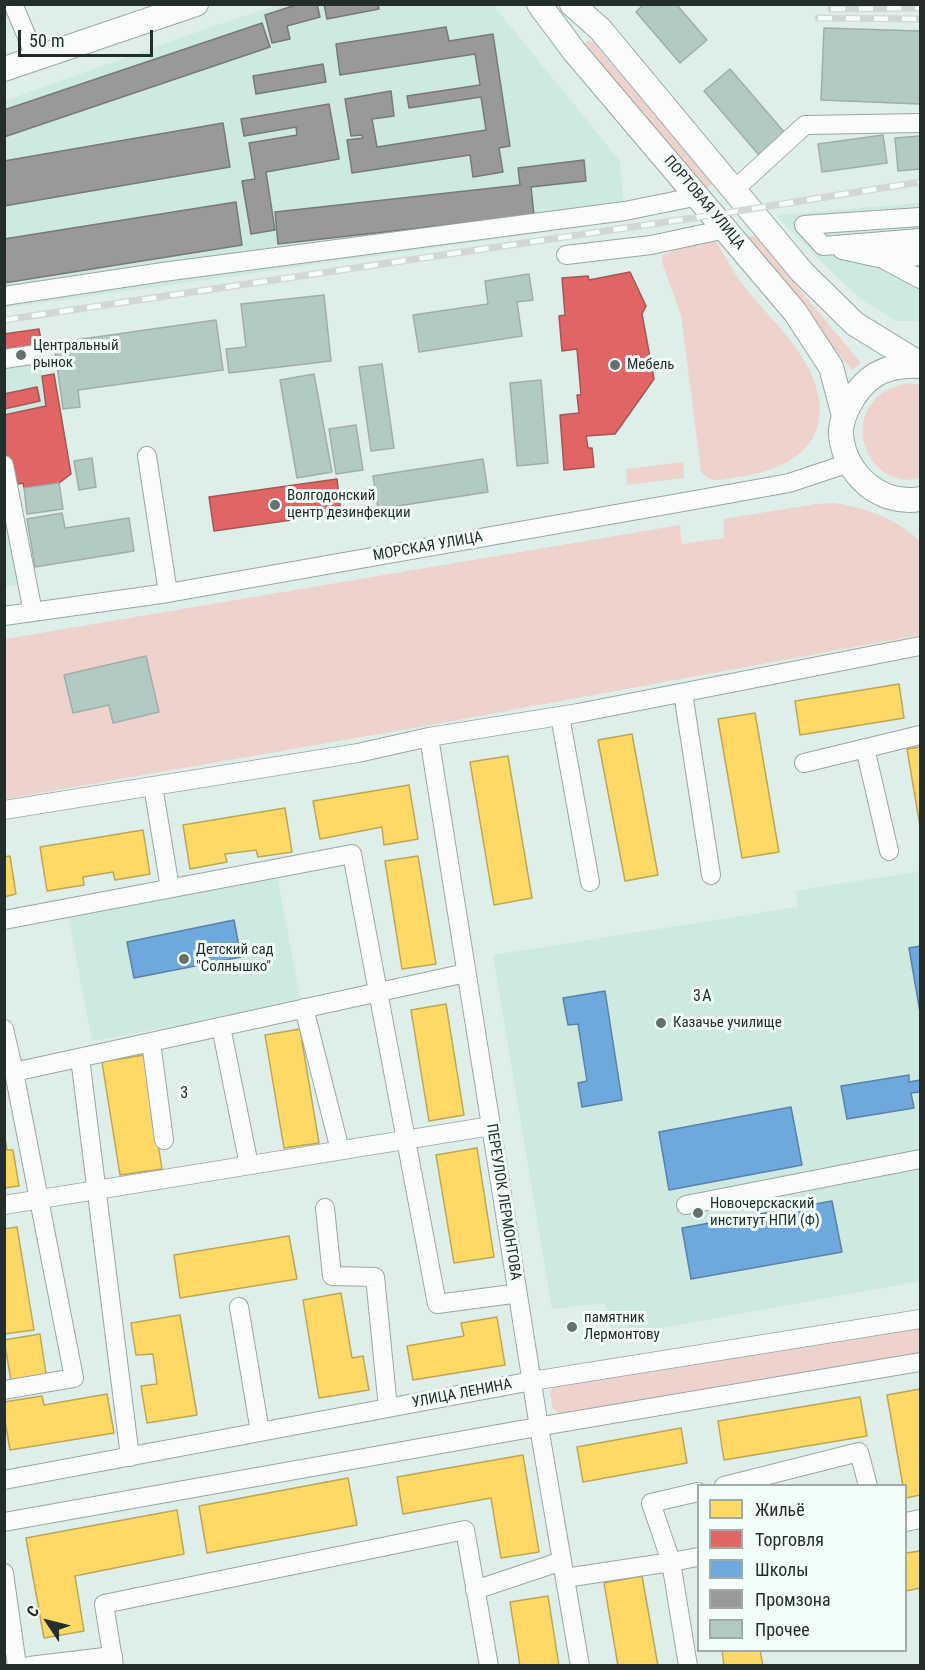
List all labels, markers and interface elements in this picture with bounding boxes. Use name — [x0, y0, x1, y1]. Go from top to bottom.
scale bar — [21, 18, 156, 56]
text: 50 m — [29, 30, 64, 51]
street label: ПОРТОВАЯ УЛИЦА — [660, 153, 748, 253]
place label: Центральный рынок — [33, 337, 119, 372]
marker: Центральный рынок — [14, 348, 28, 362]
place label: Мебель — [627, 356, 674, 374]
marker: Мебель — [608, 358, 622, 372]
place label: Волгодонский центр дезинфекции — [287, 487, 411, 522]
marker: Волгодонский центр дезинфекции — [268, 498, 282, 512]
street label: МОРСКАЯ УЛИЦА — [372, 529, 484, 565]
place label: Детский сад "Солнышко" — [196, 941, 274, 976]
marker: Детский сад "Солнышко" — [177, 952, 191, 966]
district label: 3А — [693, 987, 713, 1007]
place label: Казачье училище — [673, 1014, 782, 1032]
marker: Казачье училище — [654, 1016, 668, 1030]
district label: 3 — [180, 1084, 190, 1104]
street label: ПЕРЕУЛОК ЛЕРМОНТОВА — [482, 1122, 524, 1282]
place label: Новочерскаский институт НПИ (Ф) — [710, 1195, 820, 1230]
marker: Новочерскаский институт НПИ (Ф) — [691, 1206, 705, 1220]
place label: памятник Лермонтову — [584, 1309, 660, 1344]
marker: памятник Лермонтову — [565, 1320, 579, 1334]
street label: УЛИЦА ЛЕНИНА — [410, 1375, 514, 1413]
legend — [697, 1484, 907, 1652]
text: Жильё — [755, 1499, 805, 1520]
text: Торговля — [755, 1529, 824, 1550]
text: Школы — [755, 1559, 808, 1580]
text: Промзона — [755, 1589, 831, 1610]
north arrow — [18, 1592, 78, 1652]
text: С — [22, 1602, 43, 1621]
text: Прочее — [755, 1619, 810, 1640]

